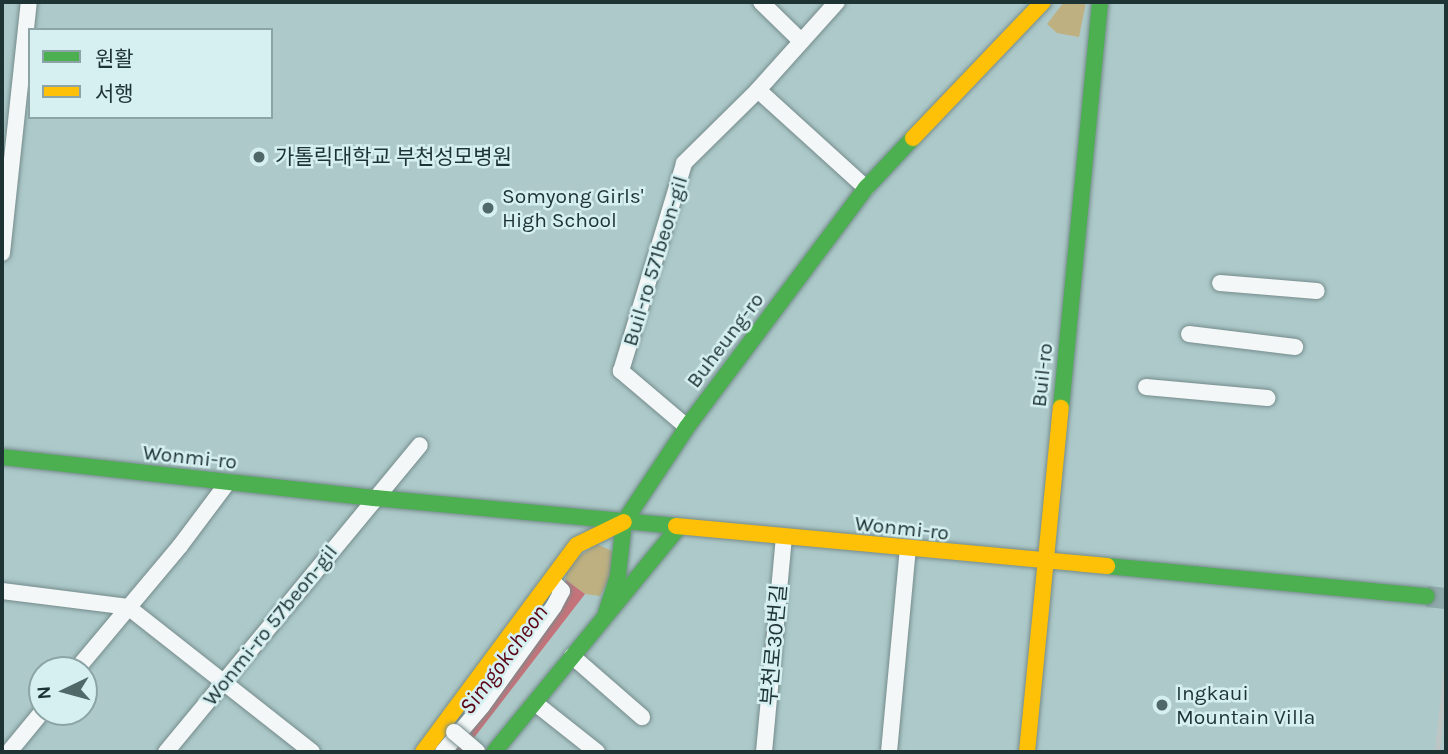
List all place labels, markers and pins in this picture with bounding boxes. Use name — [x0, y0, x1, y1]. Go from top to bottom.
place label: 가톨릭대학교 부천성모병원 — [275, 144, 512, 170]
marker: 가톨릭대학교 부천성모병원 — [249, 147, 269, 167]
place label: Somyong Girls' High School — [502, 183, 644, 233]
marker: Somyong Girls' High School — [480, 200, 496, 216]
place label: Ingkaui Mountain Villa — [1176, 680, 1315, 730]
marker: Ingkaui Mountain Villa — [1154, 697, 1170, 713]

